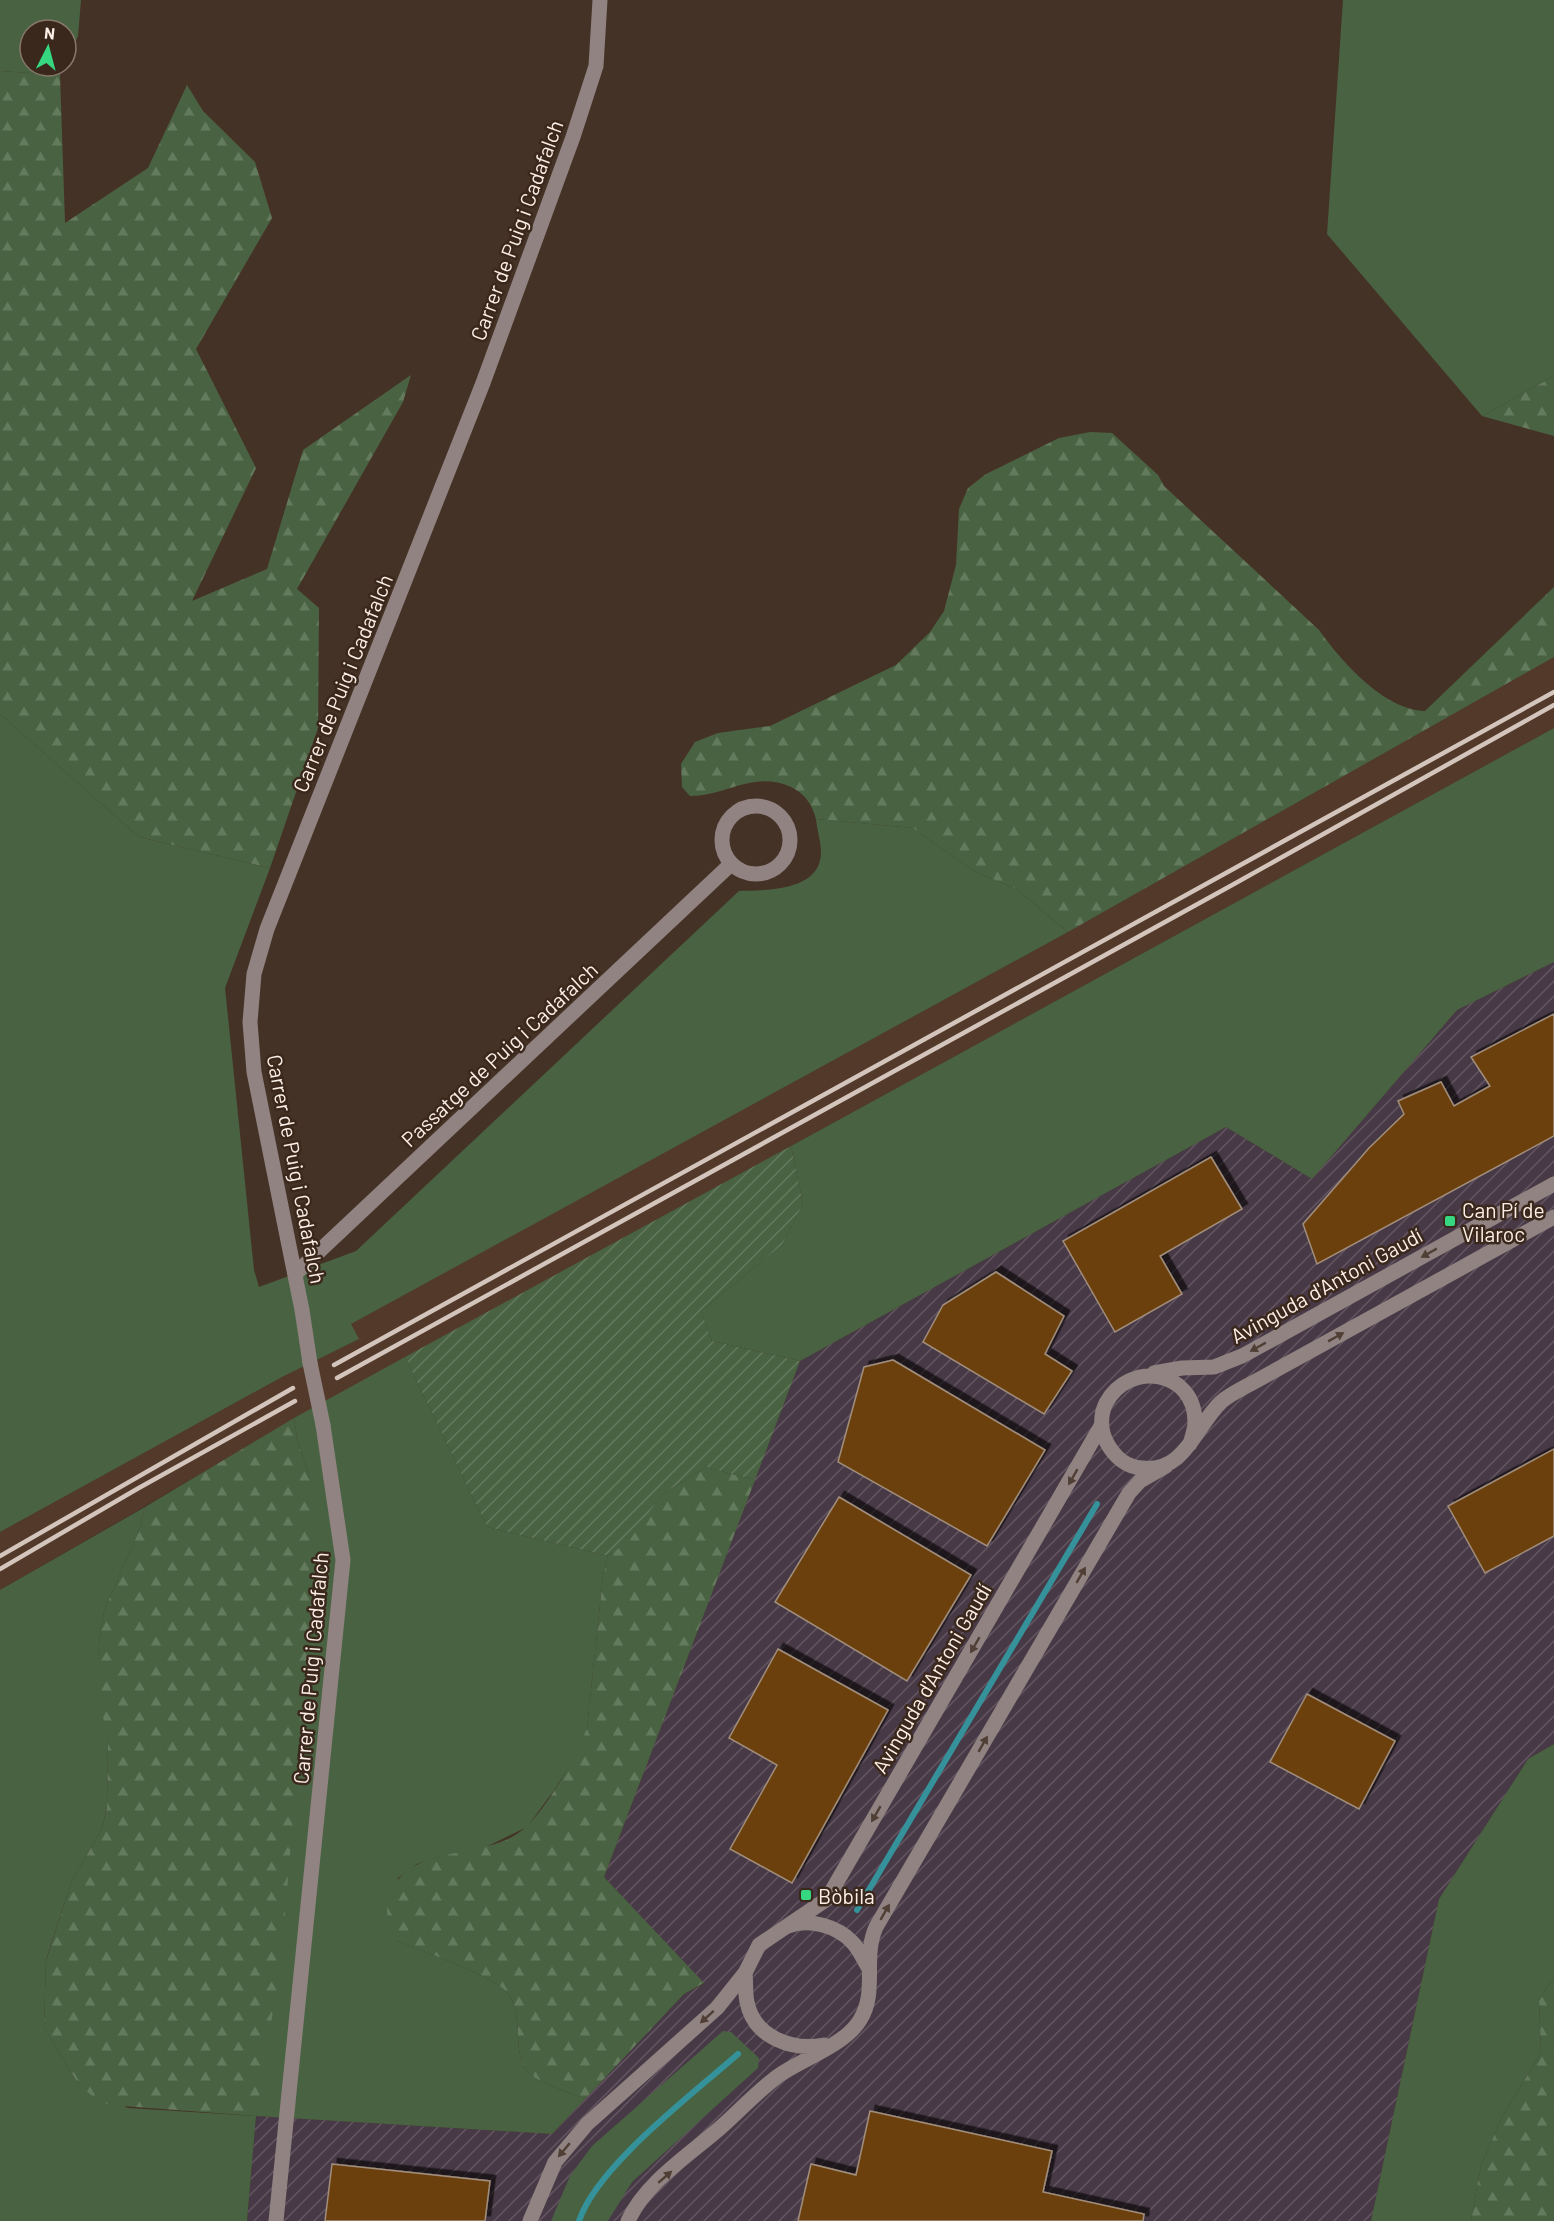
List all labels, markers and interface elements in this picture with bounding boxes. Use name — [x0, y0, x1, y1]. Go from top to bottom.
north arrow — [18, 18, 78, 78]
text: N — [43, 23, 56, 43]
street label: Carrer de Puig i Cadafalch — [464, 116, 568, 344]
street label: Carrer de Puig i Cadafalch — [287, 570, 397, 796]
street label: Passatge de Puig i Cadafalch — [396, 957, 602, 1151]
street label: Carrer de Puig i Cadafalch — [263, 1052, 331, 1286]
place label: Can Pí de Vilaroc — [1462, 1197, 1545, 1246]
marker: Can Pí de Vilaroc — [1443, 1214, 1457, 1228]
street label: Avinguda d'Antoni Gaudí — [1226, 1222, 1427, 1348]
one-way arrow — [1420, 1248, 1437, 1258]
one-way arrow — [1328, 1332, 1345, 1342]
one-way arrow — [1249, 1342, 1266, 1352]
one-way arrow — [1068, 1469, 1078, 1486]
street label: Carrer de Puig i Cadafalch — [287, 1551, 333, 1785]
one-way arrow — [1076, 1567, 1087, 1583]
street label: Avinguda d'Antoni Gaudí — [866, 1578, 996, 1777]
one-way arrow — [969, 1637, 980, 1653]
one-way arrow — [978, 1735, 988, 1752]
one-way arrow — [871, 1806, 882, 1822]
place label: Bòbila — [818, 1883, 875, 1908]
marker: Bòbila — [799, 1888, 813, 1902]
one-way arrow — [879, 1904, 890, 1920]
one-way arrow — [700, 2010, 715, 2023]
one-way arrow — [558, 2142, 571, 2158]
one-way arrow — [657, 2170, 673, 2183]

